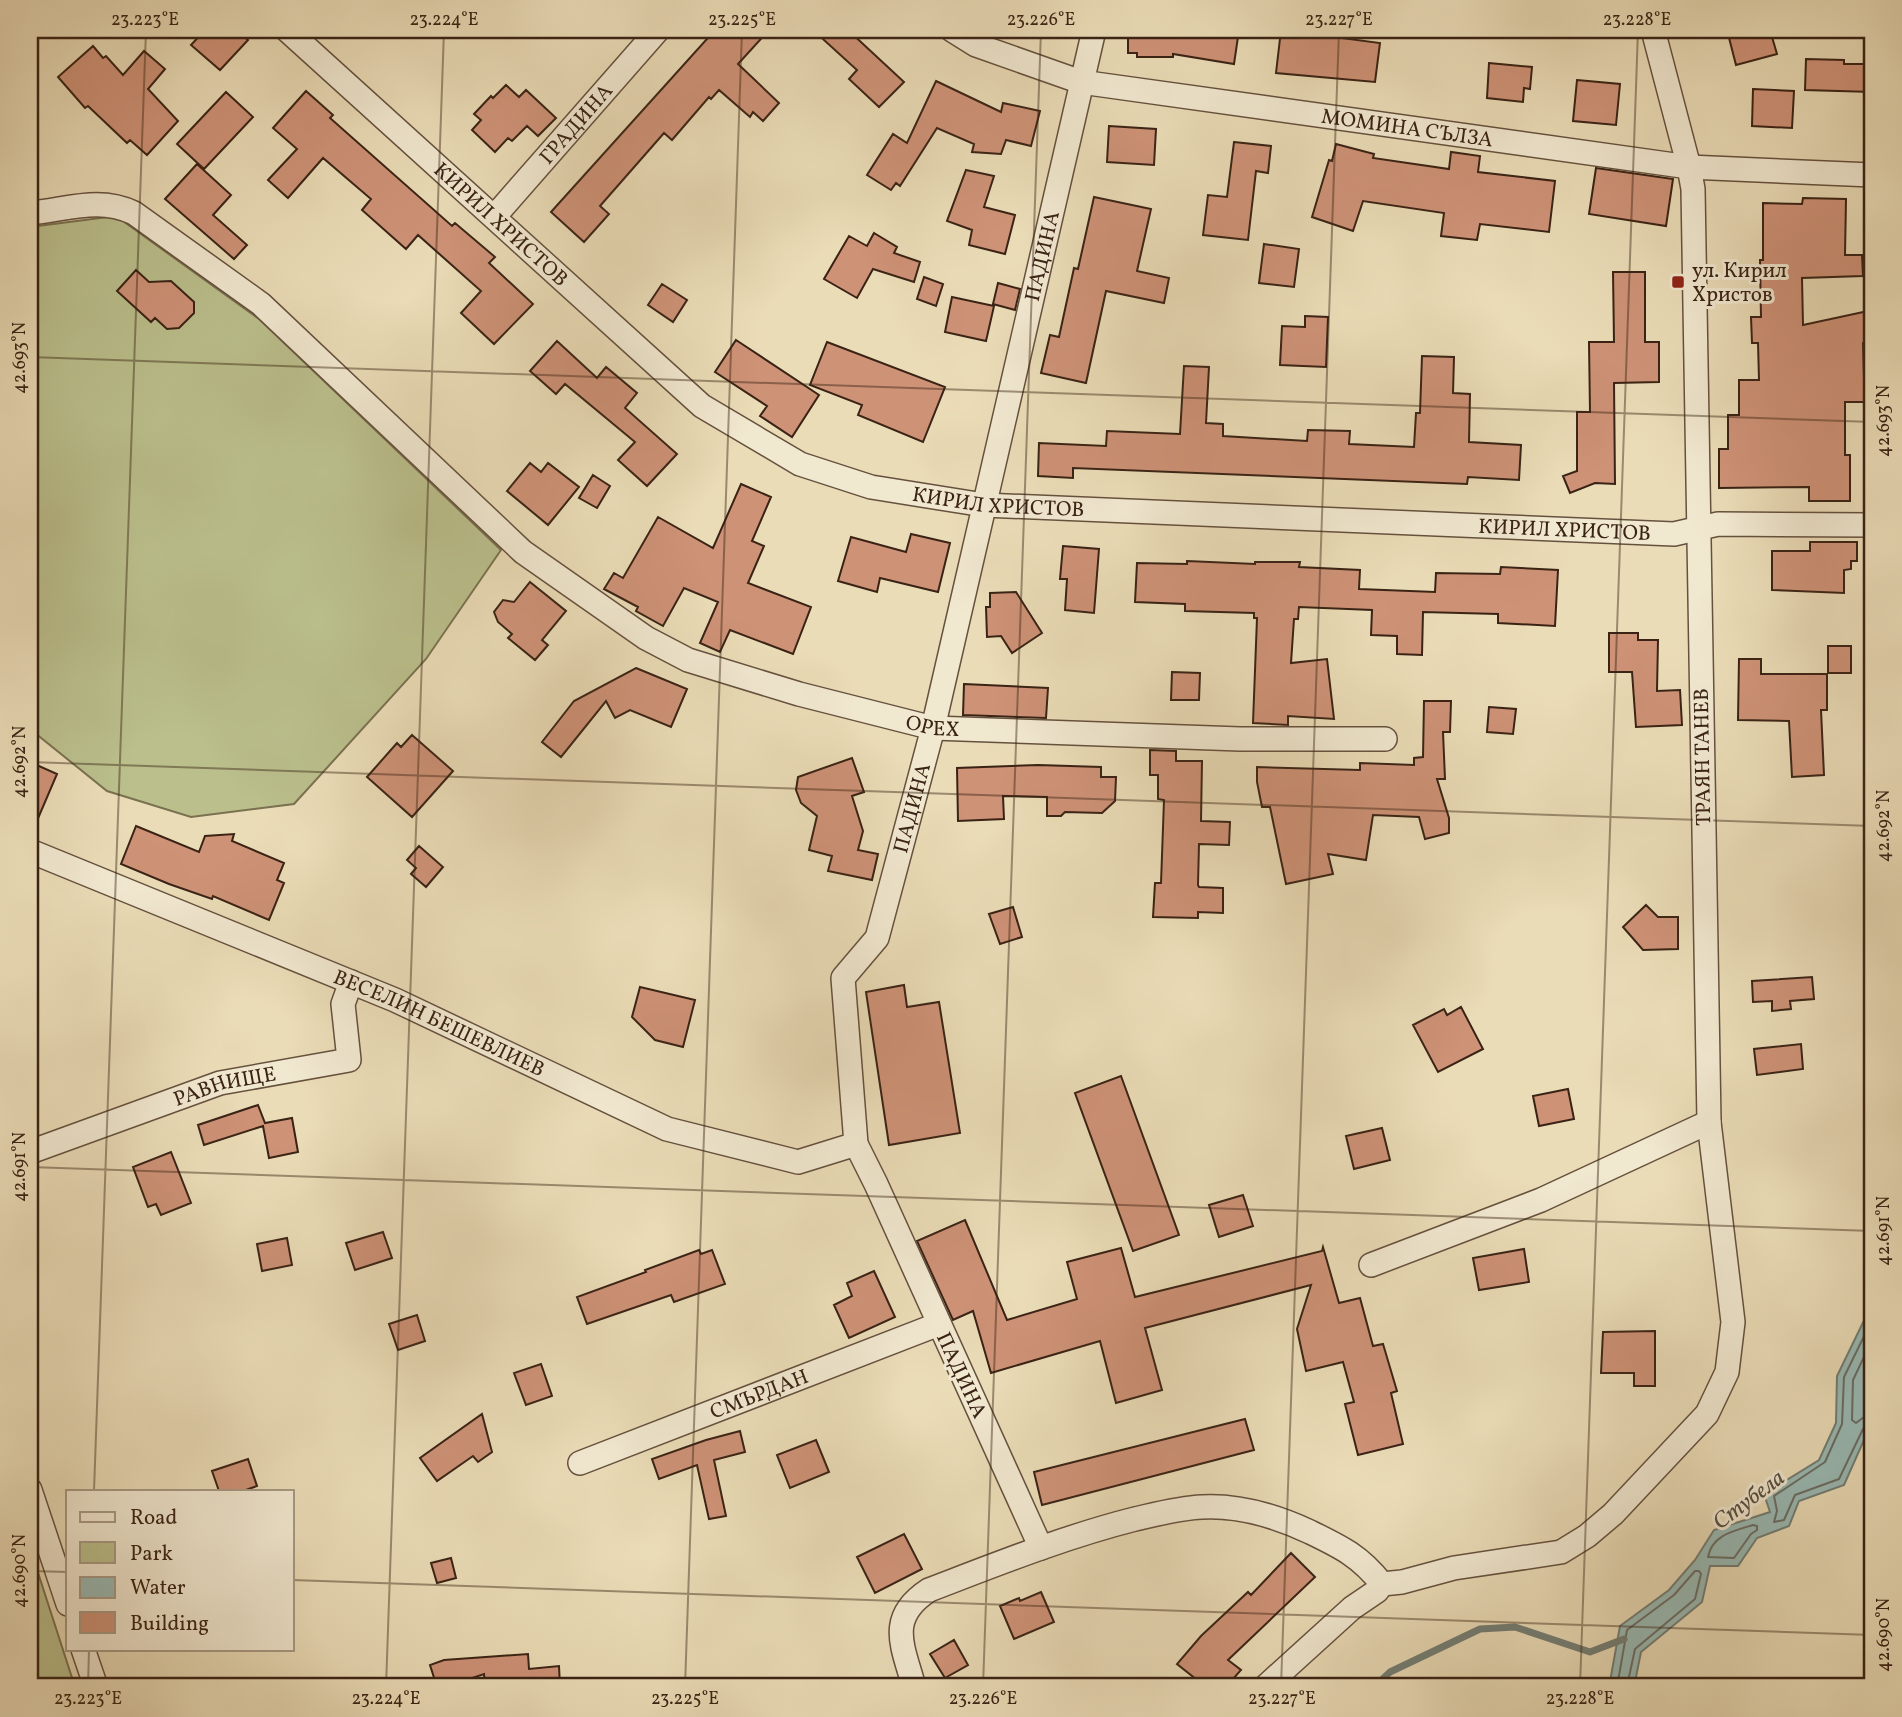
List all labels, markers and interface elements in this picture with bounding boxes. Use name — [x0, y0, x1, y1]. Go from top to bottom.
text: 23.223°E — [111, 8, 179, 33]
text: 23.224°E — [409, 8, 479, 33]
text: 23.225°E — [708, 8, 776, 33]
text: 23.226°E — [1007, 8, 1075, 33]
text: 23.227°E — [1305, 8, 1373, 33]
text: 23.228°E — [1603, 8, 1671, 33]
street label: ГРАДИНА — [533, 78, 621, 171]
street label: МОМИНА СЪЛЗА — [1319, 103, 1495, 155]
street label: КИРИЛ ХРИСТОВ — [426, 156, 574, 294]
street label: ПАДИНА — [1019, 208, 1068, 305]
place label: ул. Кирил Христов — [1692, 257, 1787, 310]
marker: ул. Кирил Христов — [1670, 274, 1686, 290]
text: 42.693°N — [8, 322, 33, 394]
text: 42.693°N — [1872, 385, 1897, 457]
street label: КИРИЛ ХРИСТОВ — [910, 481, 1085, 525]
street label: КИРИЛ ХРИСТОВ — [1478, 513, 1651, 549]
street label: ТРАЯН ТАНЕВ — [1688, 688, 1719, 826]
street label: ОРЕХ — [902, 709, 960, 745]
text: 42.692°N — [8, 726, 33, 798]
street label: ПАДИНА — [887, 760, 939, 857]
text: 42.692°N — [1872, 790, 1897, 862]
street label: ВЕСЕЛИН БЕШЕВЛИЕВ — [329, 963, 549, 1085]
street label: РАВНИЩЕ — [170, 1060, 279, 1115]
text: 42.691°N — [8, 1132, 33, 1202]
text: 42.691°N — [1872, 1196, 1897, 1266]
street label: ПАДИНА — [928, 1328, 993, 1424]
street label: СМЪРДАН — [706, 1363, 813, 1427]
water label: Стубела — [1706, 1463, 1792, 1538]
legend — [66, 1490, 294, 1650]
text: Road — [130, 1504, 177, 1533]
text: 42.690°N — [8, 1534, 33, 1608]
text: Park — [130, 1540, 173, 1569]
text: Water — [130, 1574, 186, 1603]
text: 42.690°N — [1872, 1598, 1897, 1672]
text: Building — [130, 1610, 209, 1639]
text: 23.223°E — [54, 1687, 122, 1712]
text: 23.224°E — [351, 1687, 421, 1712]
text: 23.225°E — [651, 1687, 719, 1712]
text: 23.226°E — [949, 1687, 1017, 1712]
text: 23.227°E — [1248, 1687, 1316, 1712]
text: 23.228°E — [1546, 1687, 1614, 1712]

